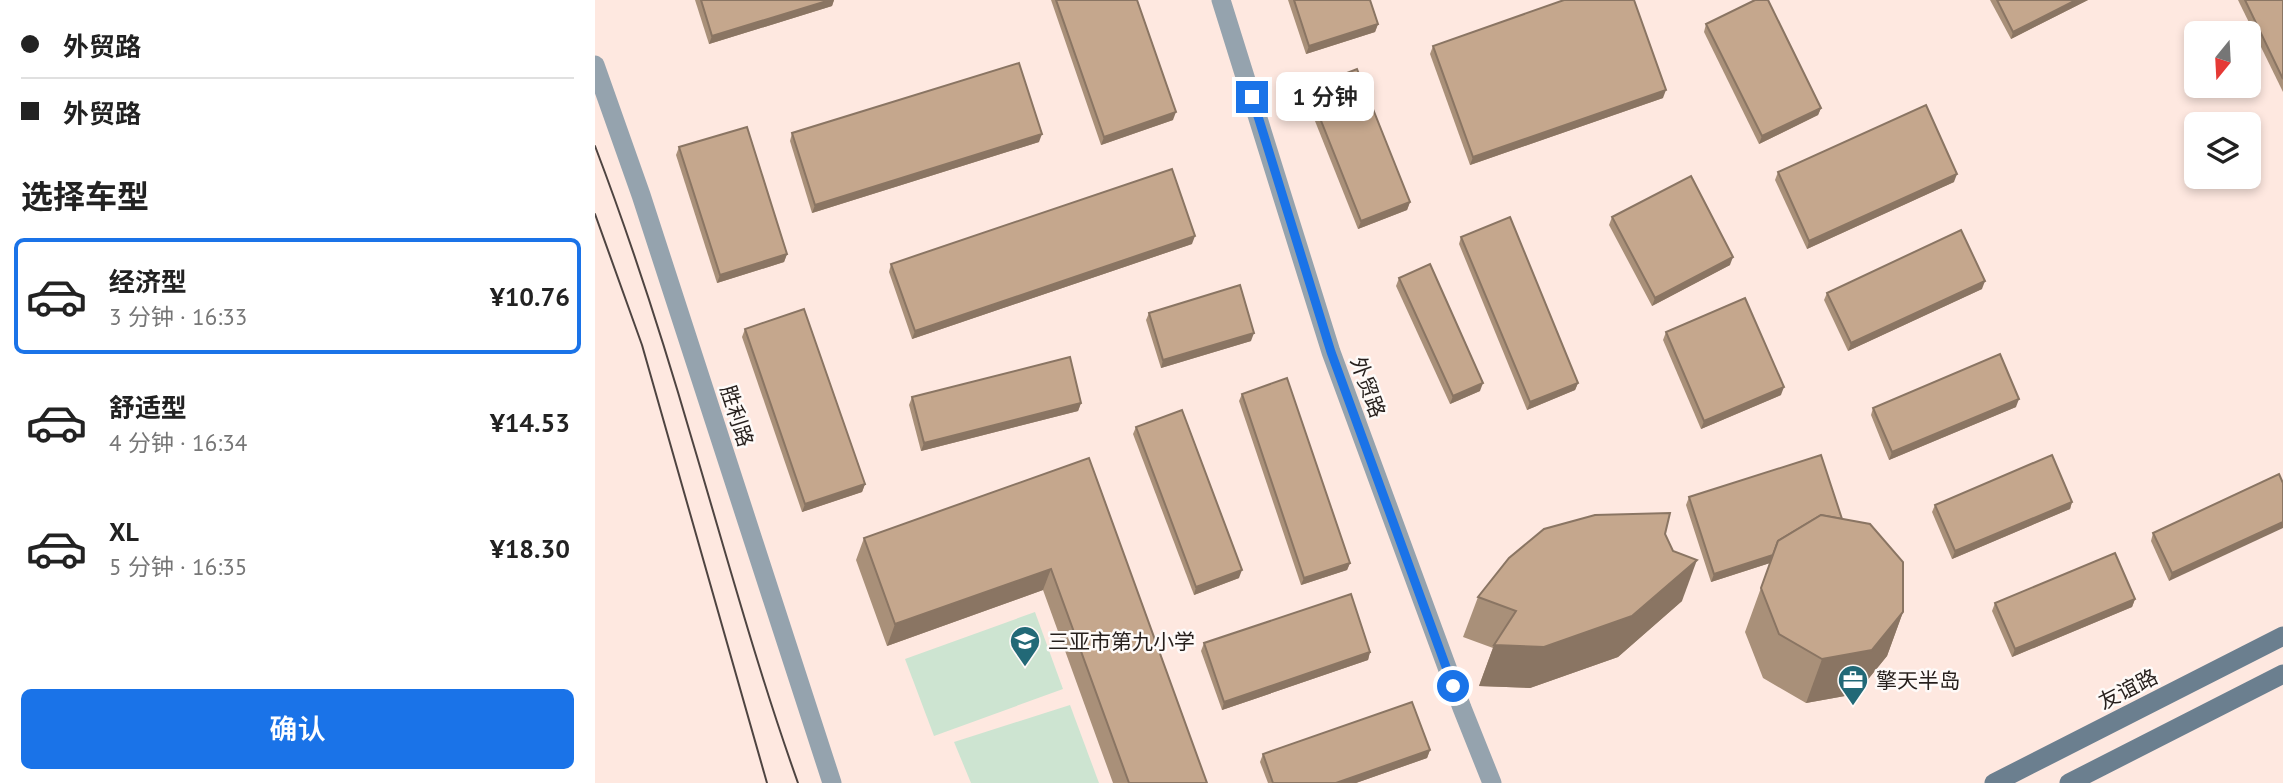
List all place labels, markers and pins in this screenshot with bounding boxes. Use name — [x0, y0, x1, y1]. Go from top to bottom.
school or university icon: 三亚市第九小学 — [1008, 624, 1042, 668]
place label: 三亚市第九小学 — [1048, 628, 1195, 655]
office icon: 擎天半岛 — [1836, 663, 1870, 707]
place label: 擎天半岛 — [1876, 667, 1960, 694]

